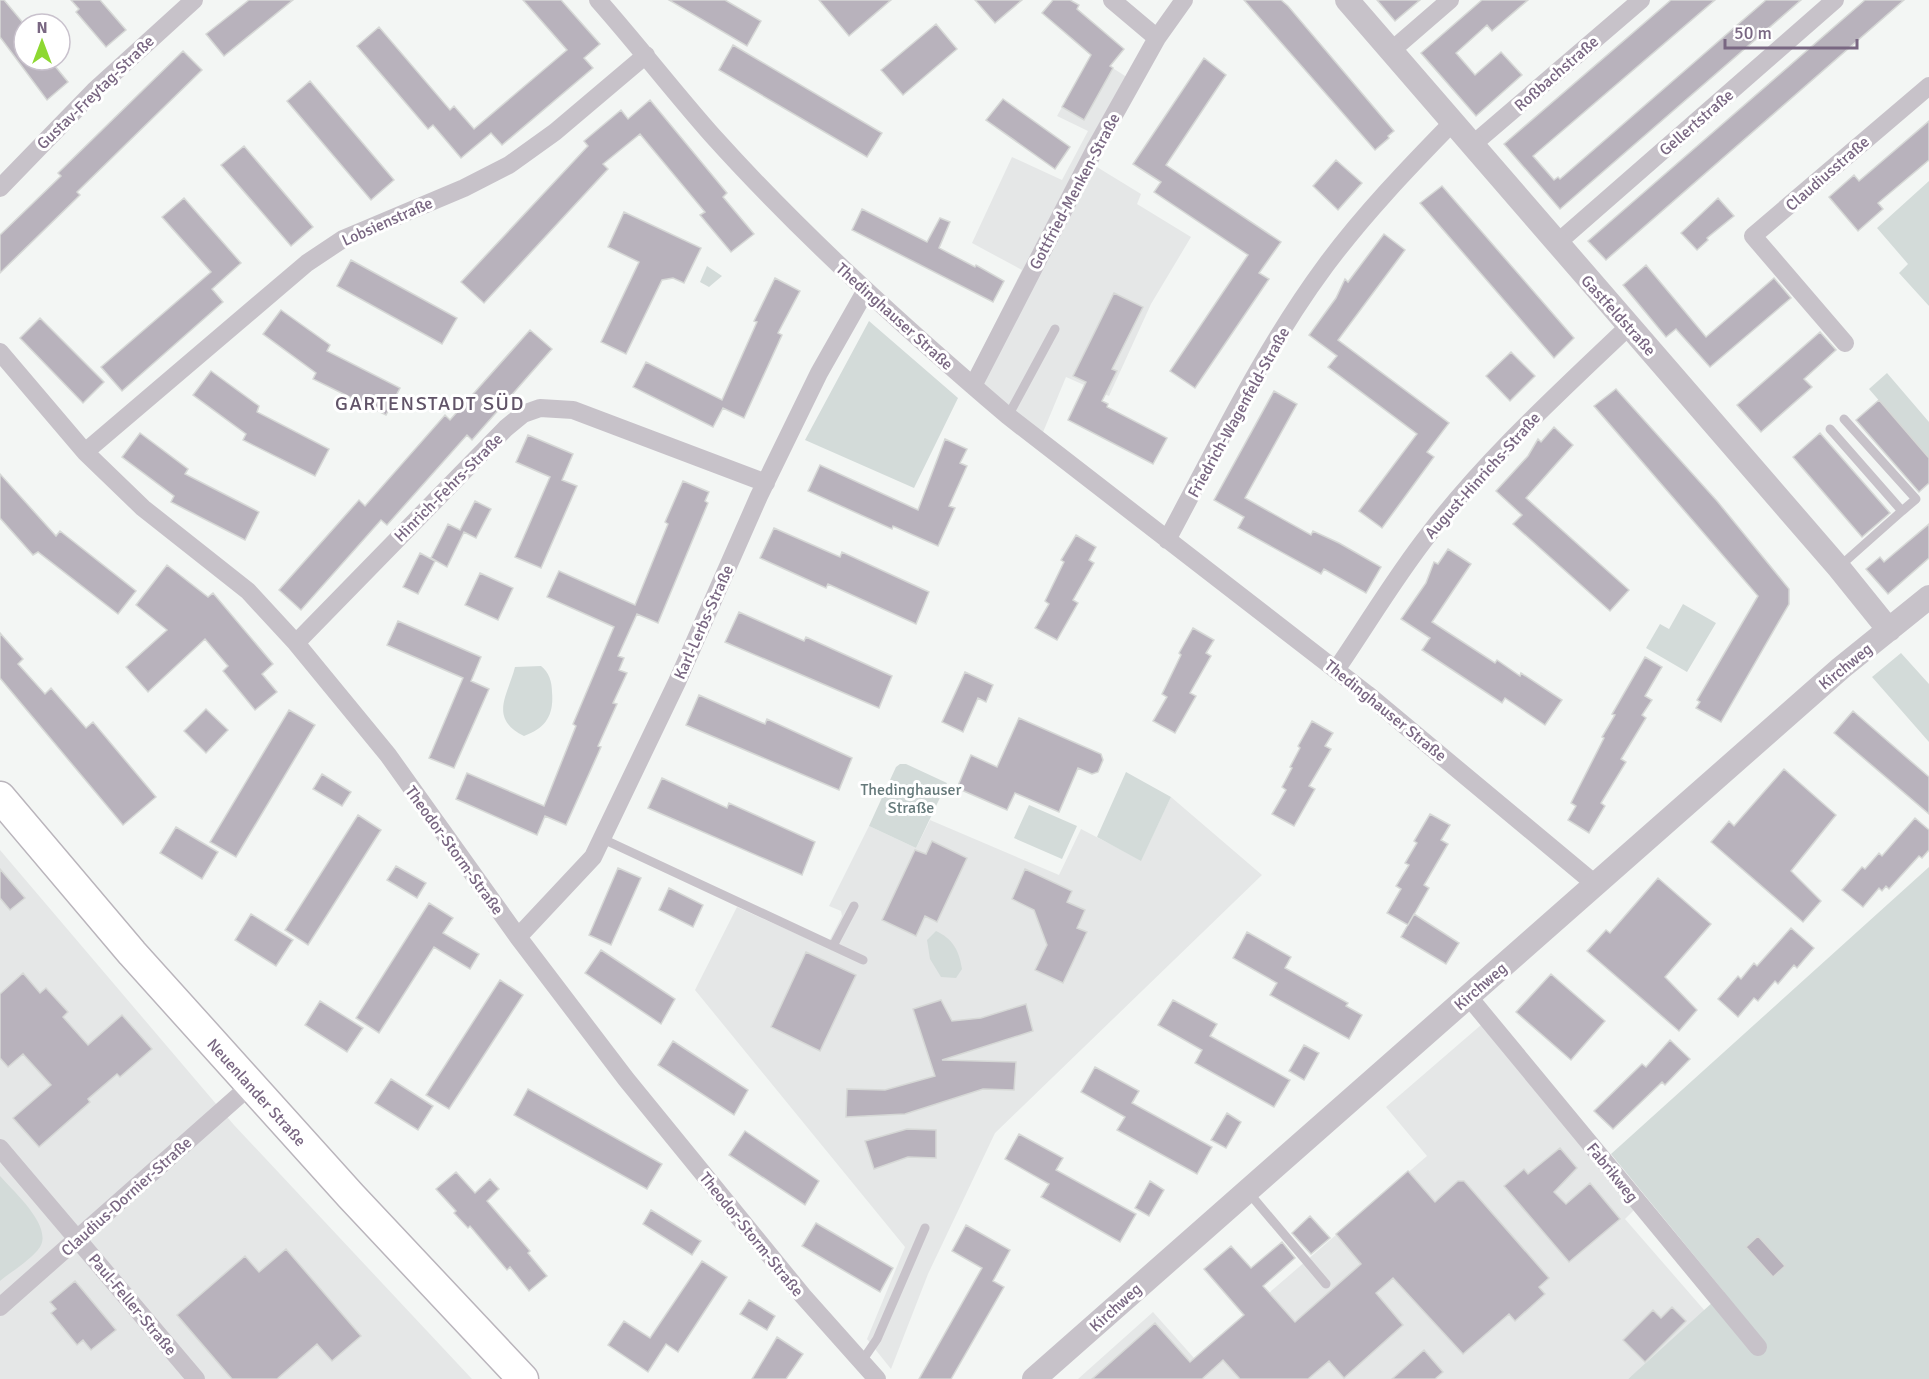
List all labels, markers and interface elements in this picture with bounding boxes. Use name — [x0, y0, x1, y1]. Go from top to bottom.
north arrow — [12, 12, 72, 72]
scale bar — [1725, 12, 1857, 50]
text: N — [36, 18, 48, 38]
text: 50 m — [1734, 22, 1772, 44]
street label: Gustav-Freytag-Straße — [33, 32, 159, 154]
street label: Roßbachstraße — [1511, 32, 1603, 116]
street label: Gellertstraße — [1655, 85, 1738, 160]
street label: Gottfried-Menken-Straße — [1025, 110, 1125, 273]
street label: Claudiusstraße — [1782, 132, 1874, 216]
street label: Lobsienstraße — [339, 193, 436, 251]
street label: Thedinghauser Straße — [832, 259, 957, 375]
street label: Gastfeldstraße — [1577, 271, 1660, 360]
street label: Friedrich-Wagenfeld-Straße — [1184, 324, 1294, 501]
district label: GARTENSTADT SÜD — [335, 391, 525, 416]
street label: August-Hinrichs-Straße — [1421, 408, 1545, 543]
street label: Hinrich-Fehrs-Straße — [390, 429, 507, 546]
street label: Karl-Lerbs-Straße — [670, 562, 738, 683]
street label: Kirchweg — [1815, 639, 1877, 694]
street label: Thedinghauser Straße — [1320, 656, 1450, 766]
park label: Thedinghauser Straße — [860, 780, 962, 818]
street label: Theodor-Storm-Straße — [401, 782, 508, 919]
street label: Kirchweg — [1450, 958, 1511, 1015]
street label: Neuenlander Straße — [203, 1035, 310, 1151]
street label: Claudius-Dornier-Straße — [57, 1133, 196, 1261]
street label: Fabrikweg — [1582, 1139, 1642, 1206]
street label: Theodor-Storm-Straße — [695, 1168, 808, 1301]
street label: Paul-Feller-Straße — [84, 1250, 181, 1360]
street label: Kirchweg — [1085, 1279, 1146, 1336]

